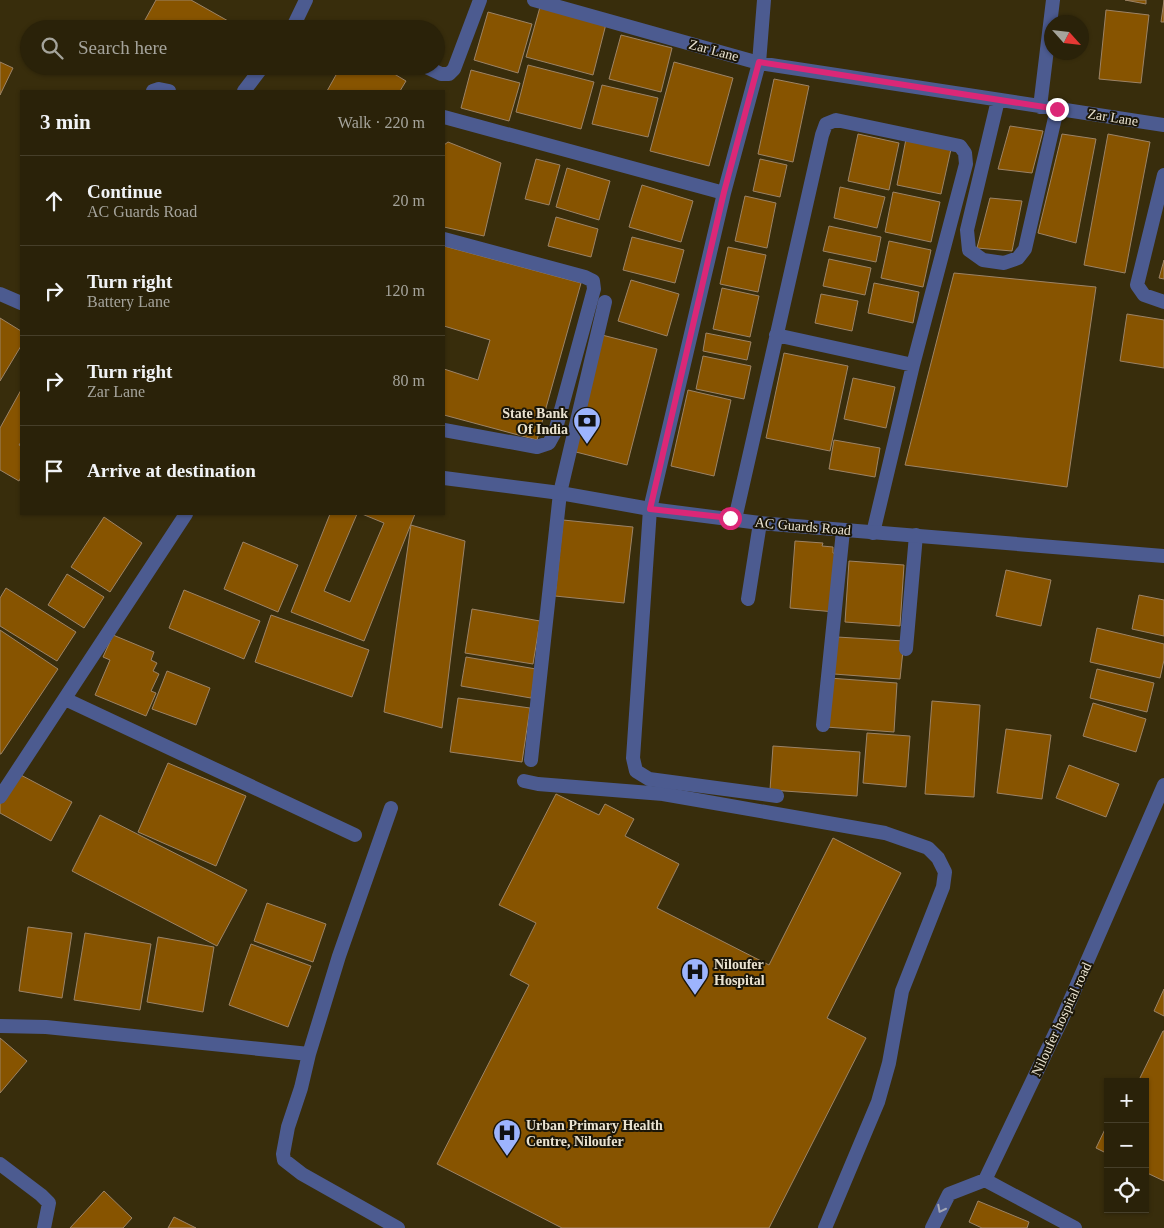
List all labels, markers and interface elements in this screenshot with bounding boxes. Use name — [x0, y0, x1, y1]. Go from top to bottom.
north arrow — [1044, 15, 1089, 60]
search box — [20, 20, 445, 75]
icon: search — [38, 34, 66, 62]
text: Search here — [78, 37, 167, 58]
street label: Zar Lane — [687, 37, 740, 64]
route end — [1046, 98, 1069, 121]
street label: Zar Lane — [1087, 106, 1139, 129]
text: 3 min — [40, 110, 91, 134]
text: Walk · 220 m — [338, 114, 425, 131]
text: Continue — [87, 181, 162, 202]
icon: ahead — [40, 187, 68, 215]
text: 20 m — [393, 192, 425, 209]
text: AC Guards Road — [87, 203, 197, 220]
text: Turn right — [87, 271, 172, 292]
icon: right — [40, 277, 68, 305]
text: 120 m — [385, 282, 425, 299]
text: Battery Lane — [87, 293, 170, 310]
text: Turn right — [87, 361, 172, 382]
icon: right — [40, 367, 68, 395]
text: 80 m — [393, 372, 425, 389]
text: Zar Lane — [87, 383, 145, 400]
place label: State Bank Of India — [502, 406, 568, 437]
bank icon: State Bank Of India — [572, 406, 602, 445]
icon: arrive — [40, 457, 68, 485]
text: Arrive at destination — [87, 460, 256, 481]
route start — [719, 507, 742, 530]
street label: AC Guards Road — [754, 515, 852, 538]
hospital icon: Niloufer Hospital — [680, 957, 710, 996]
place label: Niloufer Hospital — [714, 957, 765, 988]
street label: Niloufer hospital road — [1029, 960, 1094, 1078]
map controls — [1104, 1078, 1149, 1213]
button: + — [1104, 1078, 1149, 1123]
hospital icon: Urban Primary Health Centre, Niloufer — [492, 1118, 522, 1157]
place label: Urban Primary Health Centre, Niloufer — [526, 1118, 663, 1149]
button: − — [1104, 1123, 1149, 1168]
button: locate — [1104, 1168, 1149, 1213]
one-way arrow — [937, 1204, 947, 1213]

